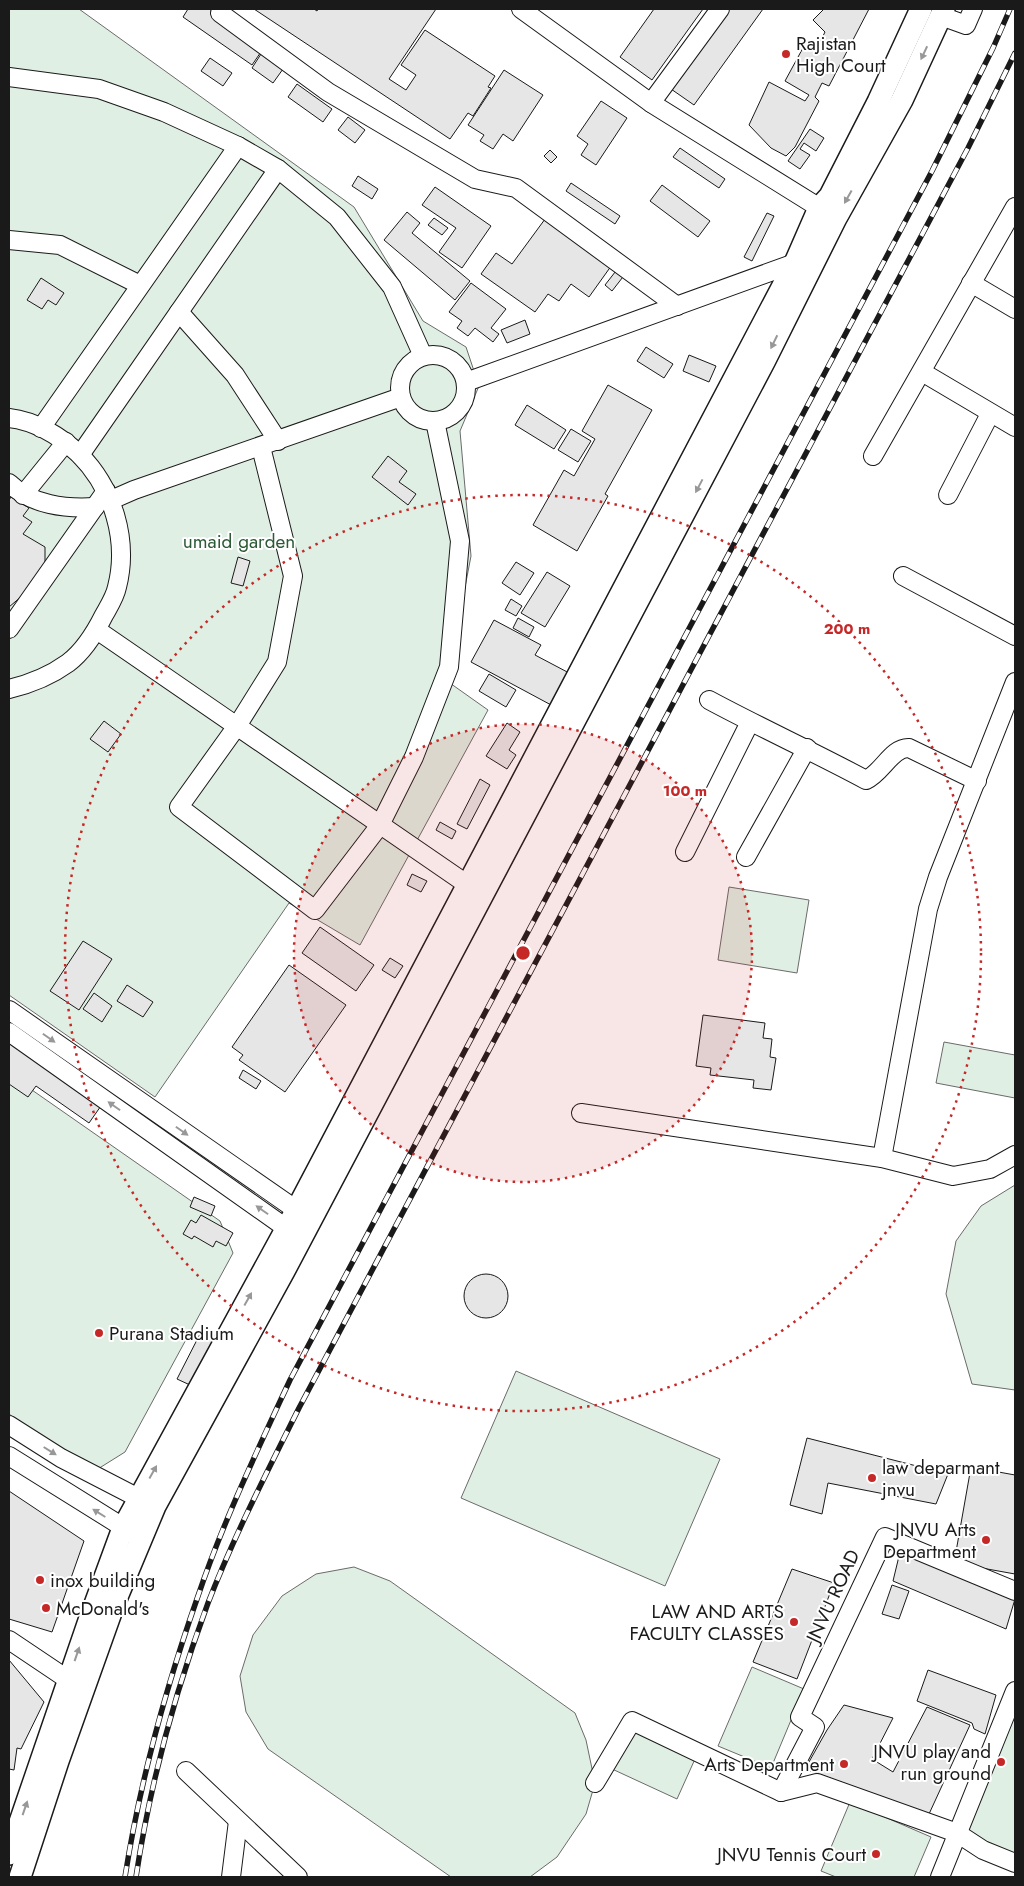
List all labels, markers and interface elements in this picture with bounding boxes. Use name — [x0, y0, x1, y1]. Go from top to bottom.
place label: Rajistan High Court — [796, 30, 886, 79]
one-way arrow — [919, 46, 927, 60]
marker: Rajistan High Court — [780, 48, 792, 60]
one-way arrow — [844, 189, 852, 204]
one-way arrow — [770, 335, 778, 349]
one-way arrow — [695, 478, 703, 493]
park label: umaid garden — [183, 528, 295, 555]
text: 200 m — [824, 618, 870, 640]
text: 100 m — [663, 780, 707, 802]
centre of rings — [514, 944, 532, 962]
one-way arrow — [42, 1033, 56, 1043]
one-way arrow — [107, 1101, 121, 1111]
one-way arrow — [175, 1126, 189, 1136]
one-way arrow — [255, 1205, 268, 1215]
one-way arrow — [244, 1291, 252, 1306]
place label: Purana Stadium — [109, 1320, 234, 1347]
marker: Purana Stadium — [93, 1327, 105, 1339]
one-way arrow — [44, 1446, 57, 1455]
place label: law deparmant jnvu — [880, 1454, 1000, 1503]
one-way arrow — [148, 1465, 157, 1479]
marker: law deparmant jnvu — [866, 1472, 878, 1484]
one-way arrow — [92, 1508, 105, 1518]
place label: JNVU Arts Department — [883, 1516, 976, 1565]
marker: JNVU Arts Department — [980, 1534, 992, 1546]
street label: JNVU ROAD — [798, 1545, 866, 1650]
place label: inox building — [50, 1567, 155, 1594]
marker: inox building — [34, 1574, 46, 1586]
place label: McDonald's — [56, 1595, 150, 1622]
place label: LAW AND ARTS FACULTY CLASSES — [630, 1598, 784, 1647]
marker: McDonald's — [40, 1602, 52, 1614]
marker: LAW AND ARTS FACULTY CLASSES — [788, 1616, 800, 1628]
one-way arrow — [73, 1646, 81, 1661]
place label: JNVU play and run ground — [870, 1738, 991, 1787]
place label: Arts Department — [704, 1751, 834, 1778]
marker: JNVU play and run ground — [995, 1756, 1007, 1768]
marker: Arts Department — [838, 1758, 850, 1770]
one-way arrow — [21, 1800, 29, 1815]
place label: JNVU Tennis Court — [714, 1841, 866, 1868]
marker: JNVU Tennis Court — [870, 1848, 882, 1860]

